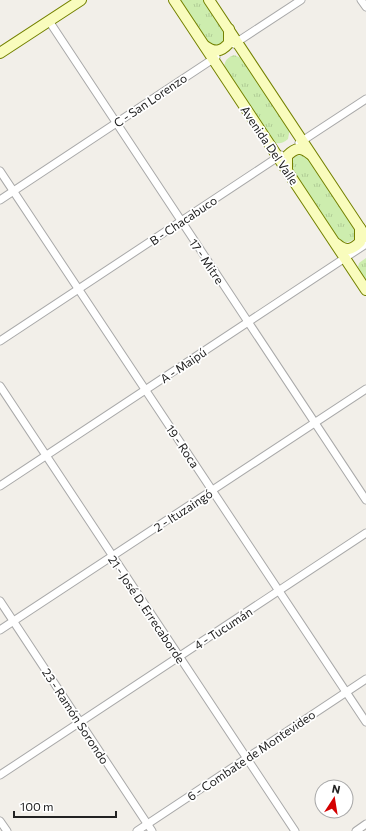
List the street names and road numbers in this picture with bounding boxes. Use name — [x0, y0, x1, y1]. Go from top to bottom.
street label: C - San Lorenzo — [111, 70, 189, 130]
street label: Avenida Del Valle — [238, 103, 302, 187]
street label: B - Chacabuco — [147, 192, 219, 248]
street label: 17 - Mitre — [187, 236, 227, 286]
street label: A - Maipú — [157, 345, 209, 385]
street label: 19 - Roca — [163, 422, 203, 470]
street label: 2 - Ituzaingó — [151, 486, 215, 534]
street label: 21 - José D. Errecaborde — [105, 552, 188, 666]
street label: 4 - Tucumán — [191, 604, 255, 652]
street label: 23 - Ramón Sorondo — [40, 666, 112, 766]
street label: 6 - Combate de Montevideo — [184, 707, 318, 803]

